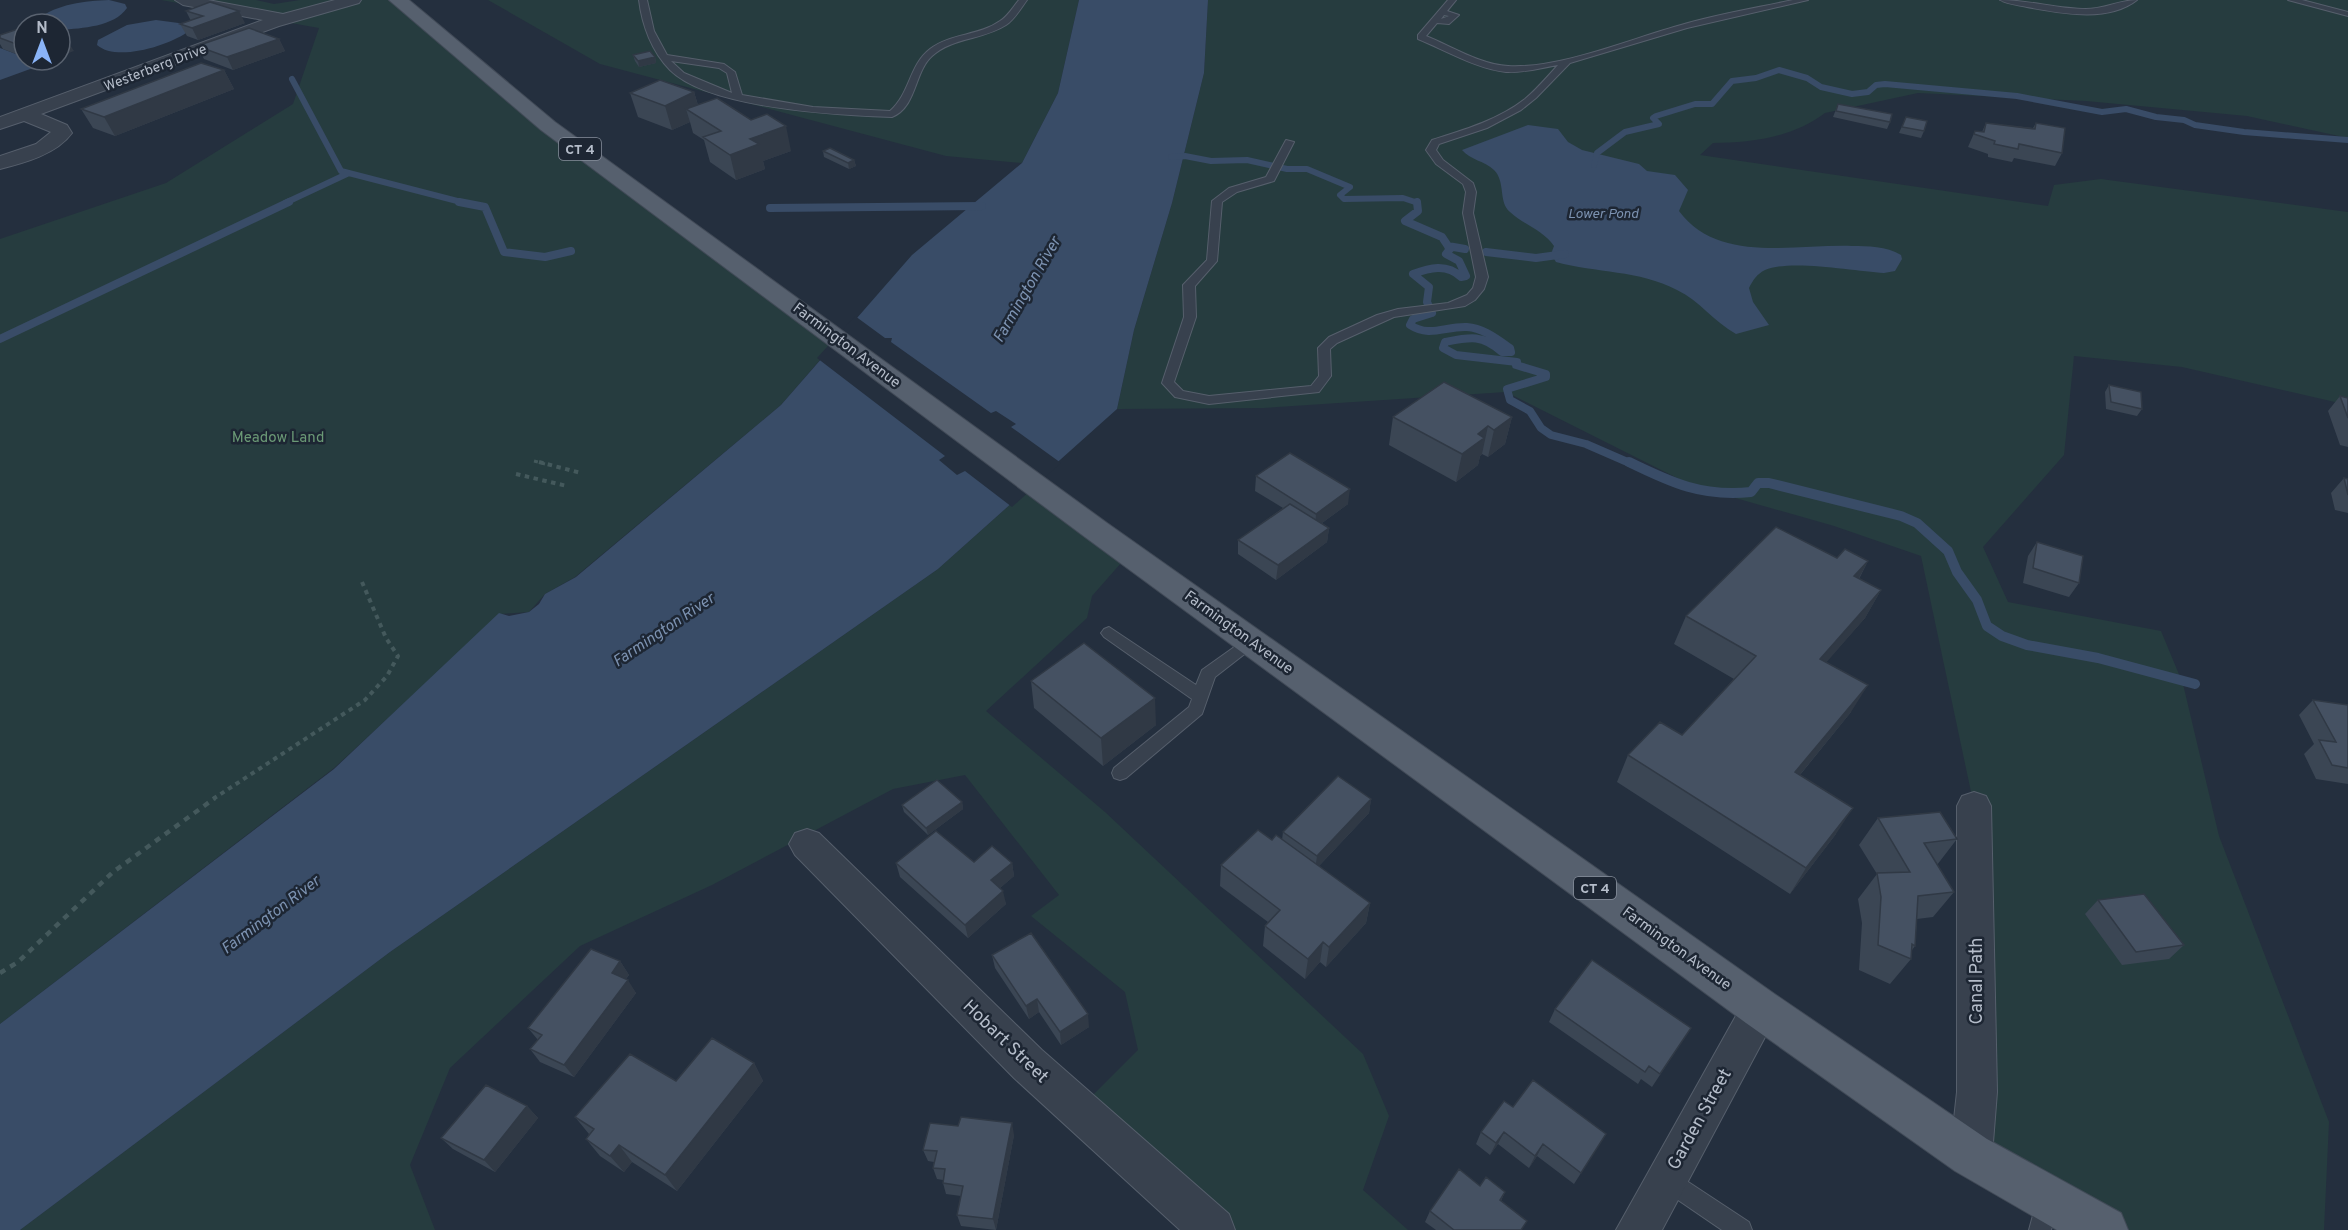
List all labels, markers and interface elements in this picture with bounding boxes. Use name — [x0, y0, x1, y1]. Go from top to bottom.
north arrow — [12, 12, 72, 72]
text: N — [36, 19, 48, 39]
street label: Westerberg Drive — [102, 41, 209, 96]
road number: CT 4 — [559, 138, 601, 160]
water label: Lower Pond — [1568, 206, 1640, 223]
water label: Farmington River — [989, 232, 1067, 346]
street label: Farmington Avenue — [788, 299, 904, 393]
park label: Meadow Land — [232, 429, 324, 448]
street label: Farmington Avenue — [1180, 587, 1296, 679]
water label: Farmington River — [609, 588, 720, 672]
water label: Farmington River — [218, 871, 326, 959]
road number: CT 4 — [1574, 877, 1616, 899]
street label: Farmington Avenue — [1618, 903, 1734, 995]
street label: Canal Path — [1966, 938, 1989, 1024]
street label: Hobart Street — [957, 995, 1053, 1089]
street label: Garden Street — [1663, 1065, 1738, 1175]

